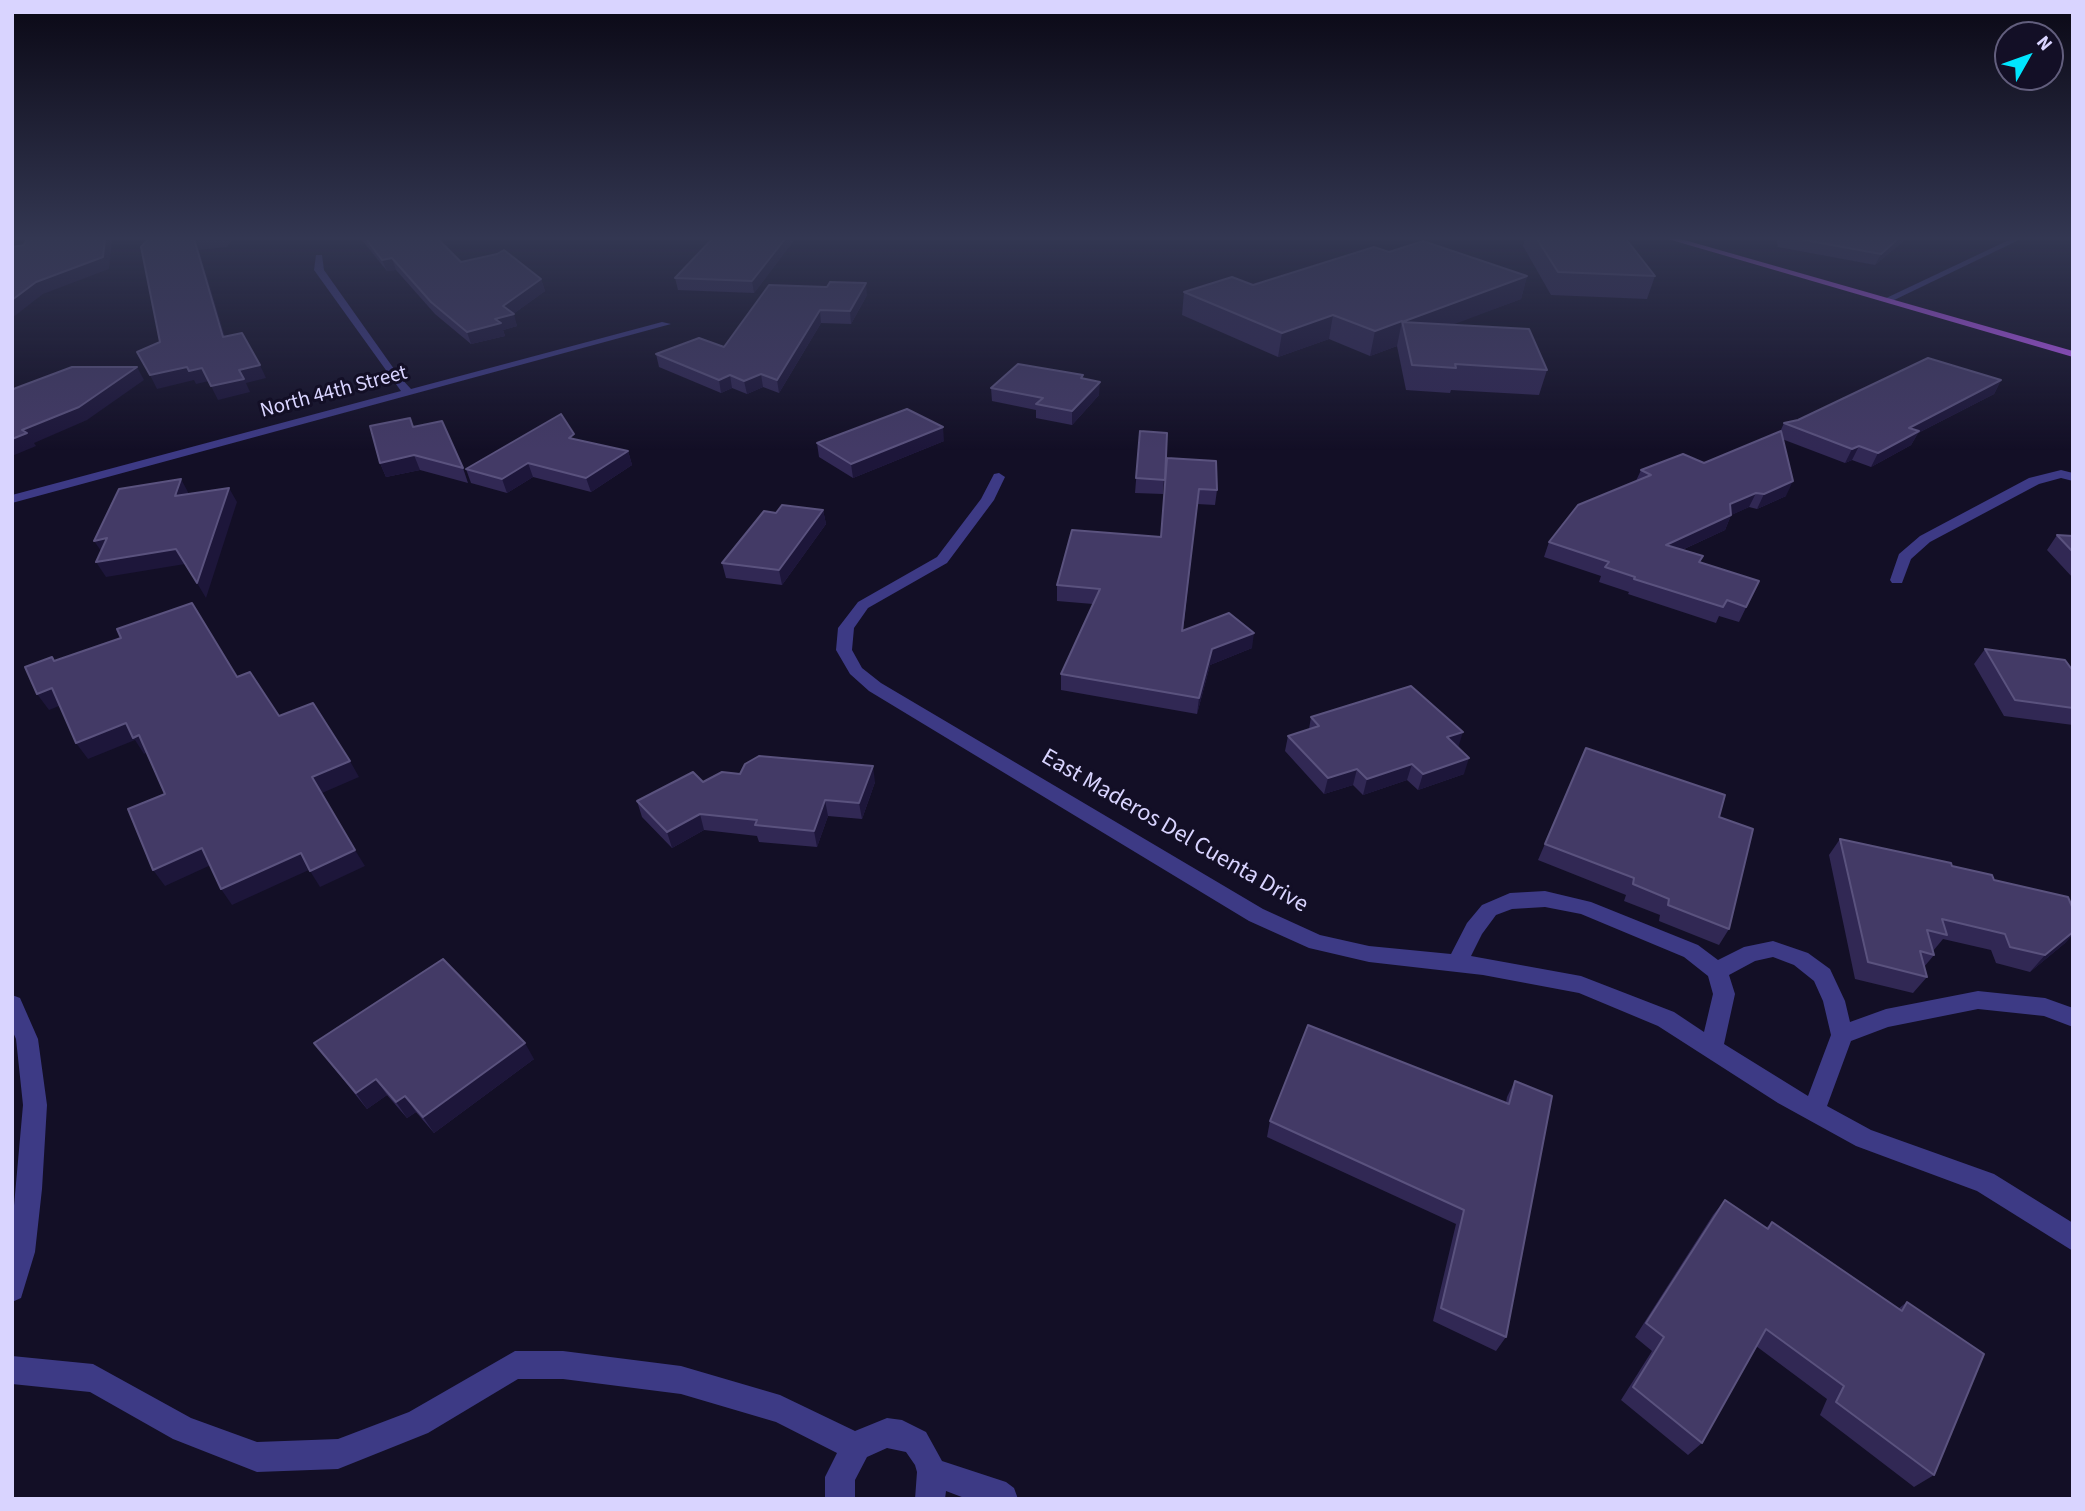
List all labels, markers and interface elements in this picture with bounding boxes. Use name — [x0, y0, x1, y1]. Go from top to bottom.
north arrow — [1994, 21, 2064, 91]
text: N — [2030, 30, 2058, 57]
street label: North 44th Street — [258, 361, 410, 425]
street label: East Maderos Del Cuenta Drive — [1035, 744, 1313, 920]

